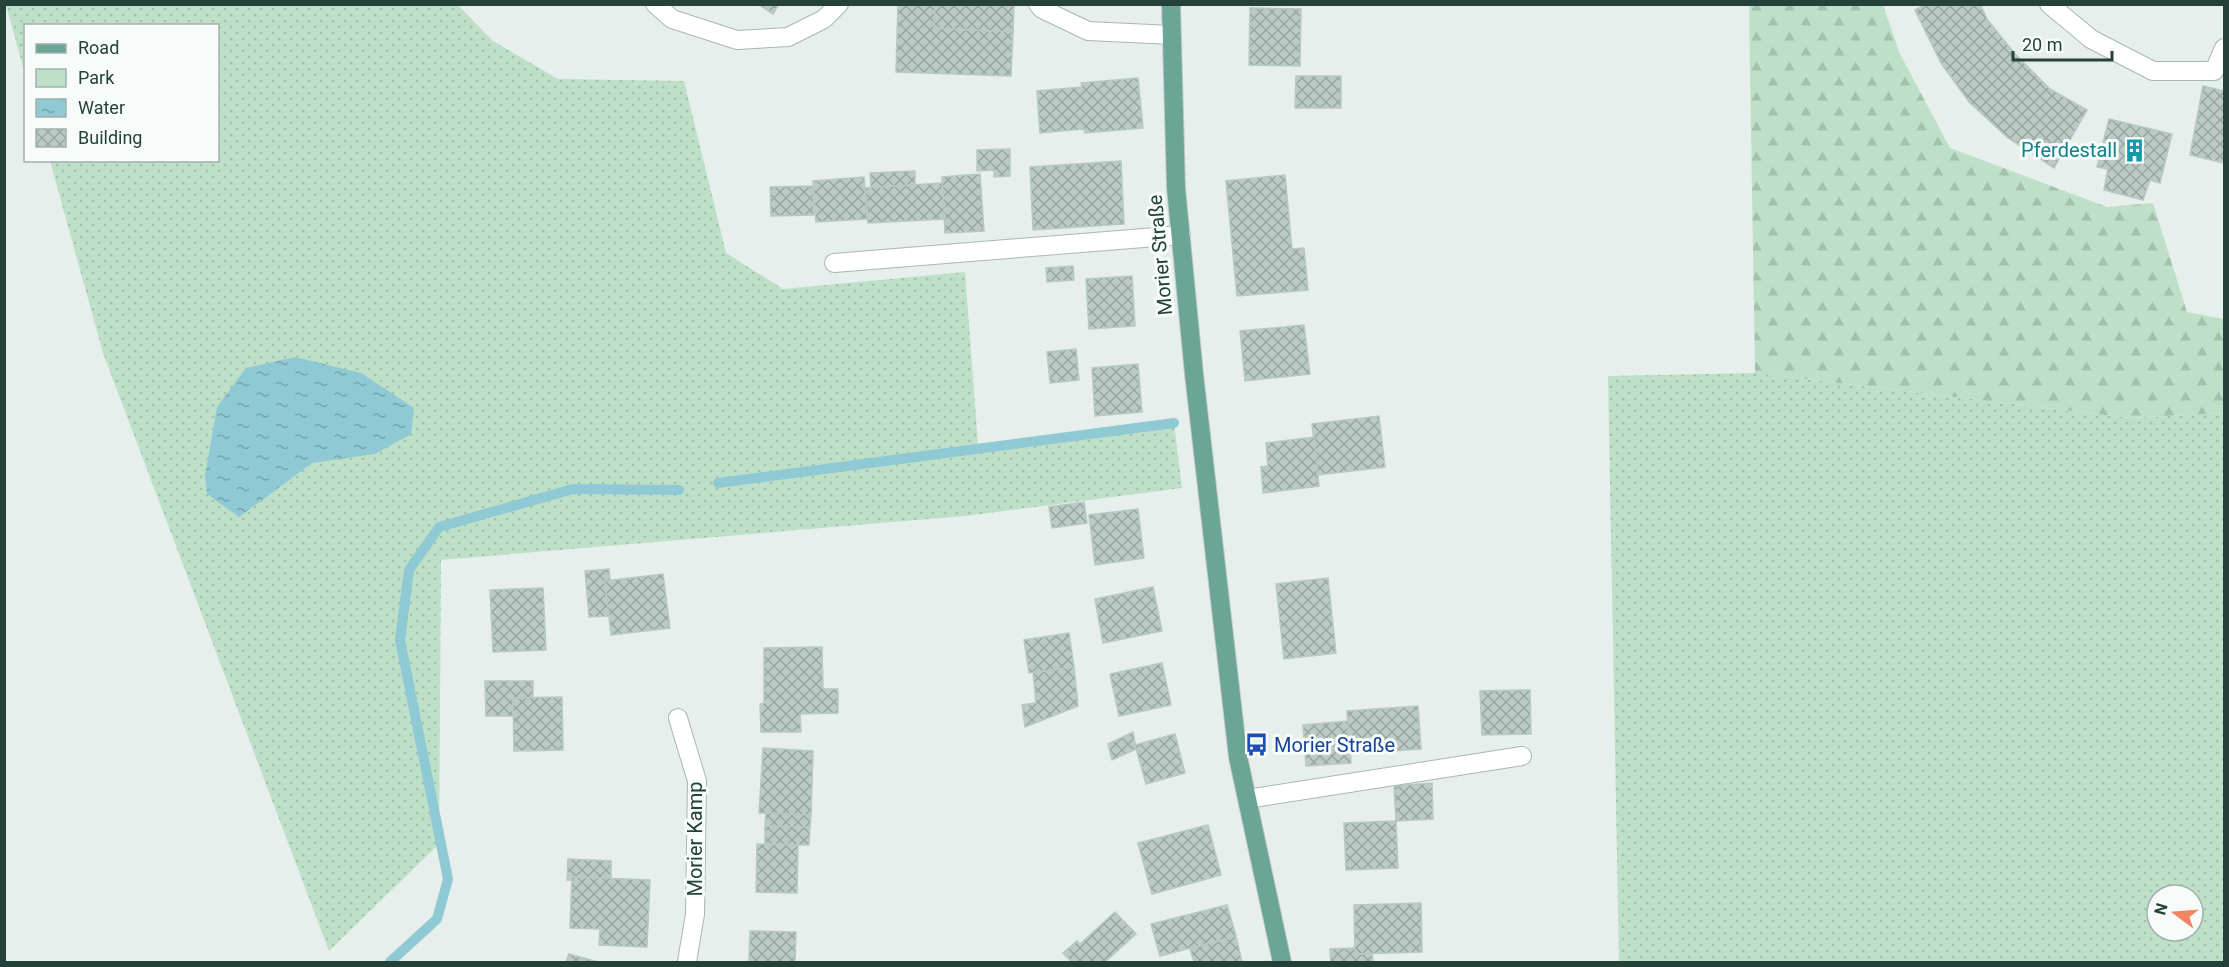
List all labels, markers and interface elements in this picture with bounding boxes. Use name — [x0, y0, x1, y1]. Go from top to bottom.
legend — [24, 24, 219, 162]
scale bar — [2013, 24, 2112, 62]
text: 20 m — [2022, 34, 2062, 55]
text: Road — [78, 37, 119, 58]
text: Park — [78, 67, 115, 88]
text: Water — [78, 97, 125, 118]
text: Building — [78, 127, 142, 148]
building icon: Pferdestall — [2122, 137, 2148, 163]
place label: Pferdestall — [2021, 138, 2117, 162]
street label: Morier Straße — [1143, 194, 1177, 316]
bus stop icon: Morier Straße — [1243, 732, 1269, 758]
place label: Morier Straße — [1274, 733, 1395, 757]
street label: Morier Kamp — [683, 781, 707, 897]
north arrow — [2145, 883, 2205, 943]
text: N — [2150, 901, 2172, 917]

